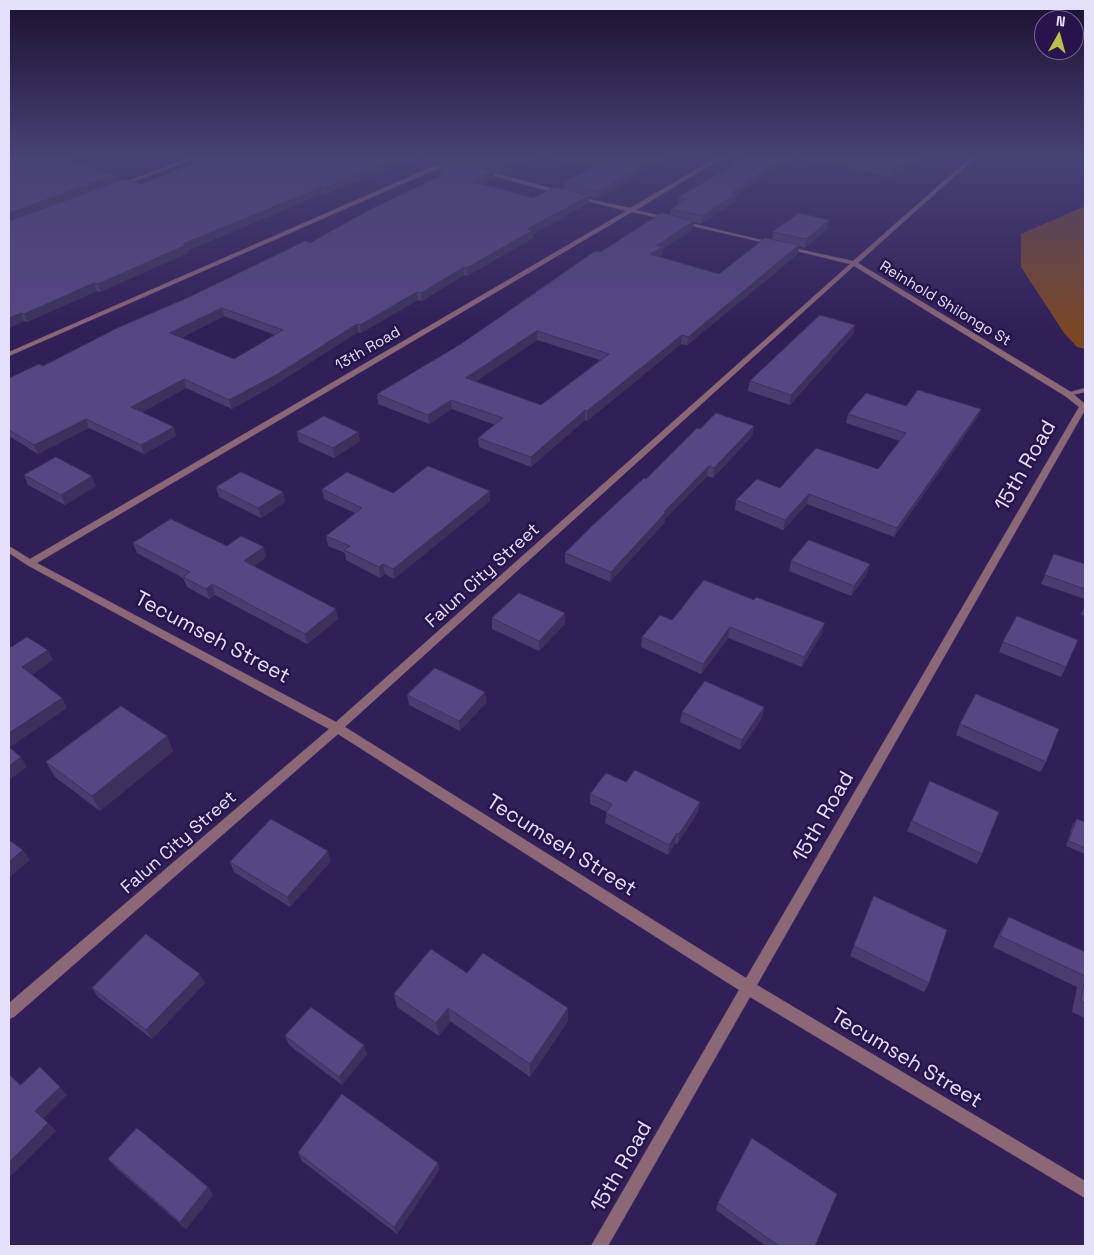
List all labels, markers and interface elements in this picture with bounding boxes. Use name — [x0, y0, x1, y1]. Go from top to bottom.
north arrow — [1034, 10, 1084, 60]
text: N — [1055, 12, 1066, 31]
street label: Reinhold Shilongo St — [876, 258, 1014, 350]
street label: 13th Road — [332, 323, 404, 375]
street label: 15th Road — [990, 416, 1062, 516]
street label: Falun City Street — [422, 519, 544, 633]
street label: Tecumseh Street — [130, 586, 294, 690]
street label: 15th Road — [788, 767, 860, 867]
street label: Falun City Street — [117, 787, 241, 899]
street label: Tecumseh Street — [481, 790, 641, 902]
street label: Tecumseh Street — [826, 1004, 986, 1114]
street label: 15th Road — [586, 1117, 658, 1217]

